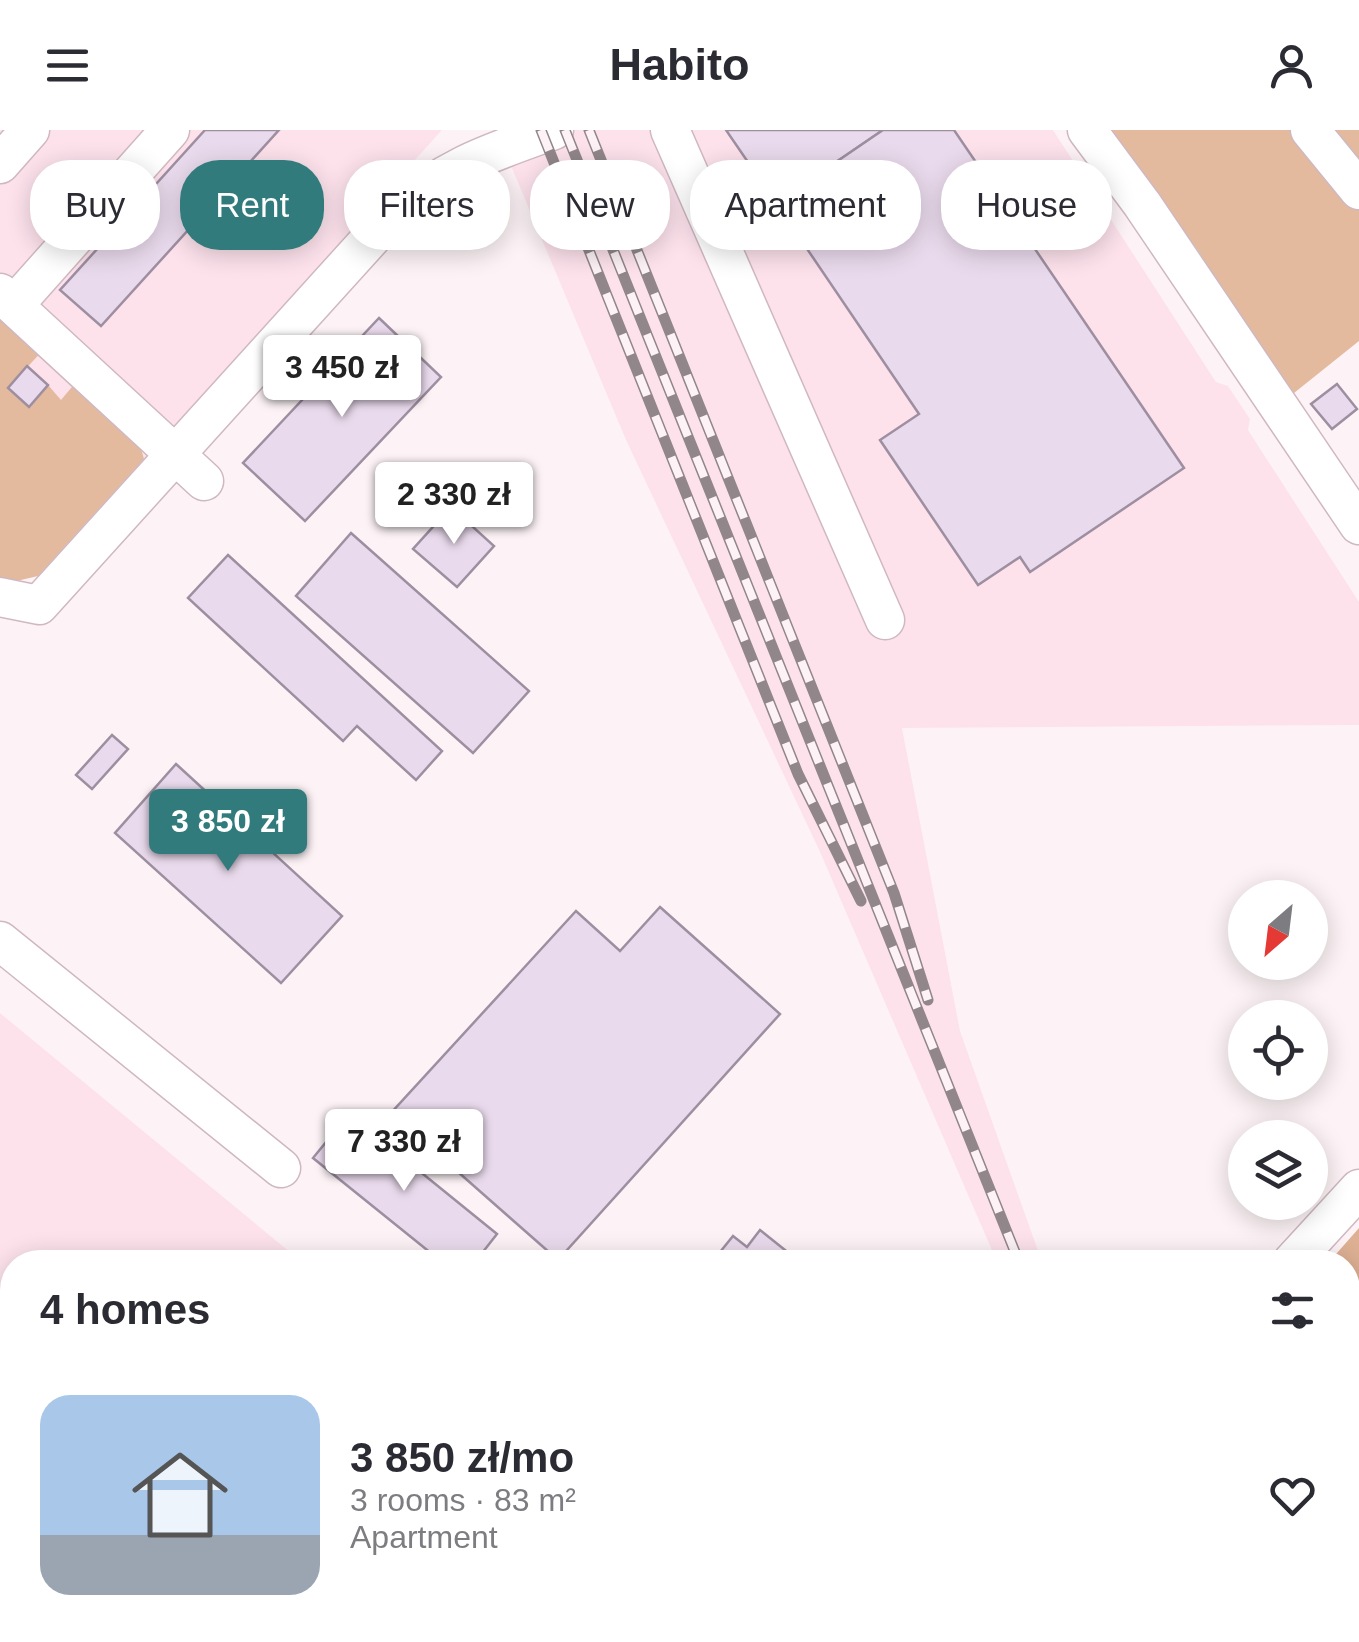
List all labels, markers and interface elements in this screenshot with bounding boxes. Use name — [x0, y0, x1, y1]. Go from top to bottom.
icon: menu — [40, 38, 95, 93]
icon: person — [1264, 38, 1319, 93]
text: Habito — [610, 39, 750, 90]
chip: Buy — [30, 160, 160, 250]
chip: Rent — [180, 160, 324, 250]
chip: Filters — [344, 160, 510, 250]
chip: New — [530, 160, 670, 250]
chip: Apartment — [690, 160, 921, 250]
chip: House — [941, 160, 1112, 250]
pin: 3 450 zł — [239, 335, 445, 420]
text: 3 450 zł — [285, 349, 399, 385]
pin: 2 330 zł — [351, 462, 557, 547]
text: 2 330 zł — [397, 476, 511, 512]
pin: 3 850 zł — [125, 789, 331, 874]
text: 3 850 zł — [171, 803, 285, 839]
north arrow — [1228, 880, 1328, 980]
map controls — [1228, 880, 1328, 1220]
button: locate — [1228, 1000, 1328, 1100]
pin: 7 330 zł — [301, 1109, 507, 1194]
button: layers — [1228, 1120, 1328, 1220]
text: 7 330 zł — [347, 1123, 461, 1159]
icon: filters — [1265, 1283, 1320, 1338]
text: 4 homes — [40, 1286, 210, 1333]
text: 3 850 zł/mo — [350, 1434, 574, 1481]
icon: home — [120, 1435, 240, 1555]
icon: heart — [1265, 1468, 1320, 1523]
text: 3 rooms · 83 m² — [350, 1482, 576, 1518]
text: Apartment — [350, 1519, 498, 1555]

